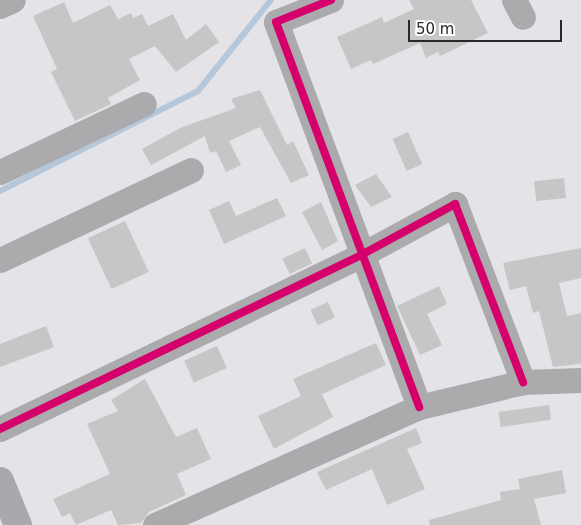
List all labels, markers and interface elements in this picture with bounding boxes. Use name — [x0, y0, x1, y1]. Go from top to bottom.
scale bar — [411, 10, 565, 42]
text: 50 m — [416, 20, 454, 38]

